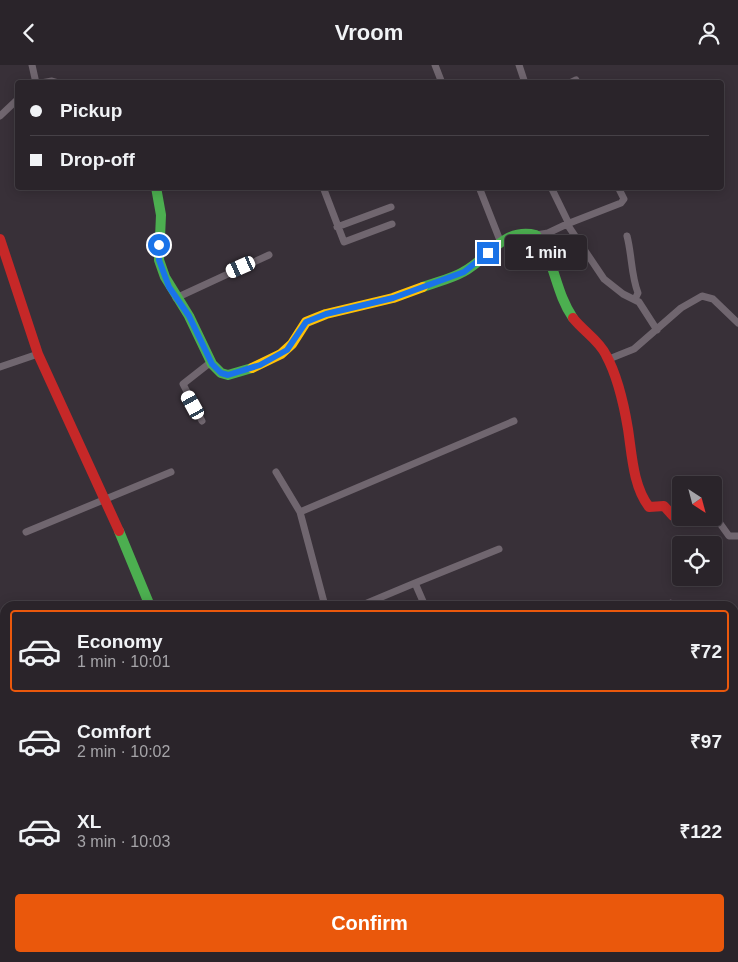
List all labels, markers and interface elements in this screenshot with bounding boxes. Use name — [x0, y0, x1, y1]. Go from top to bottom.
icon: back — [15, 19, 43, 47]
icon: person — [695, 19, 723, 47]
text: Vroom — [335, 20, 403, 45]
text: Pickup — [60, 100, 122, 121]
text: Drop-off — [60, 149, 135, 170]
route start — [148, 234, 170, 256]
callout: 1 min — [506, 235, 588, 271]
route end — [477, 242, 499, 264]
text: 1 min — [525, 244, 567, 261]
car — [224, 254, 257, 280]
car — [179, 388, 206, 422]
north arrow — [672, 476, 722, 526]
map controls — [672, 476, 722, 586]
button: locate — [672, 536, 722, 586]
icon: car — [17, 629, 62, 674]
text: Economy — [77, 631, 163, 652]
text: ₹72 — [690, 641, 722, 662]
text: 1 min · 10:01 — [77, 653, 170, 670]
icon: car — [17, 719, 62, 764]
text: Comfort — [77, 721, 151, 742]
text: ₹97 — [690, 731, 722, 752]
text: 2 min · 10:02 — [77, 743, 170, 760]
icon: car — [17, 809, 62, 854]
text: XL — [77, 811, 101, 832]
text: ₹122 — [679, 821, 722, 842]
text: 3 min · 10:03 — [77, 833, 170, 850]
button: Confirm — [15, 894, 724, 952]

